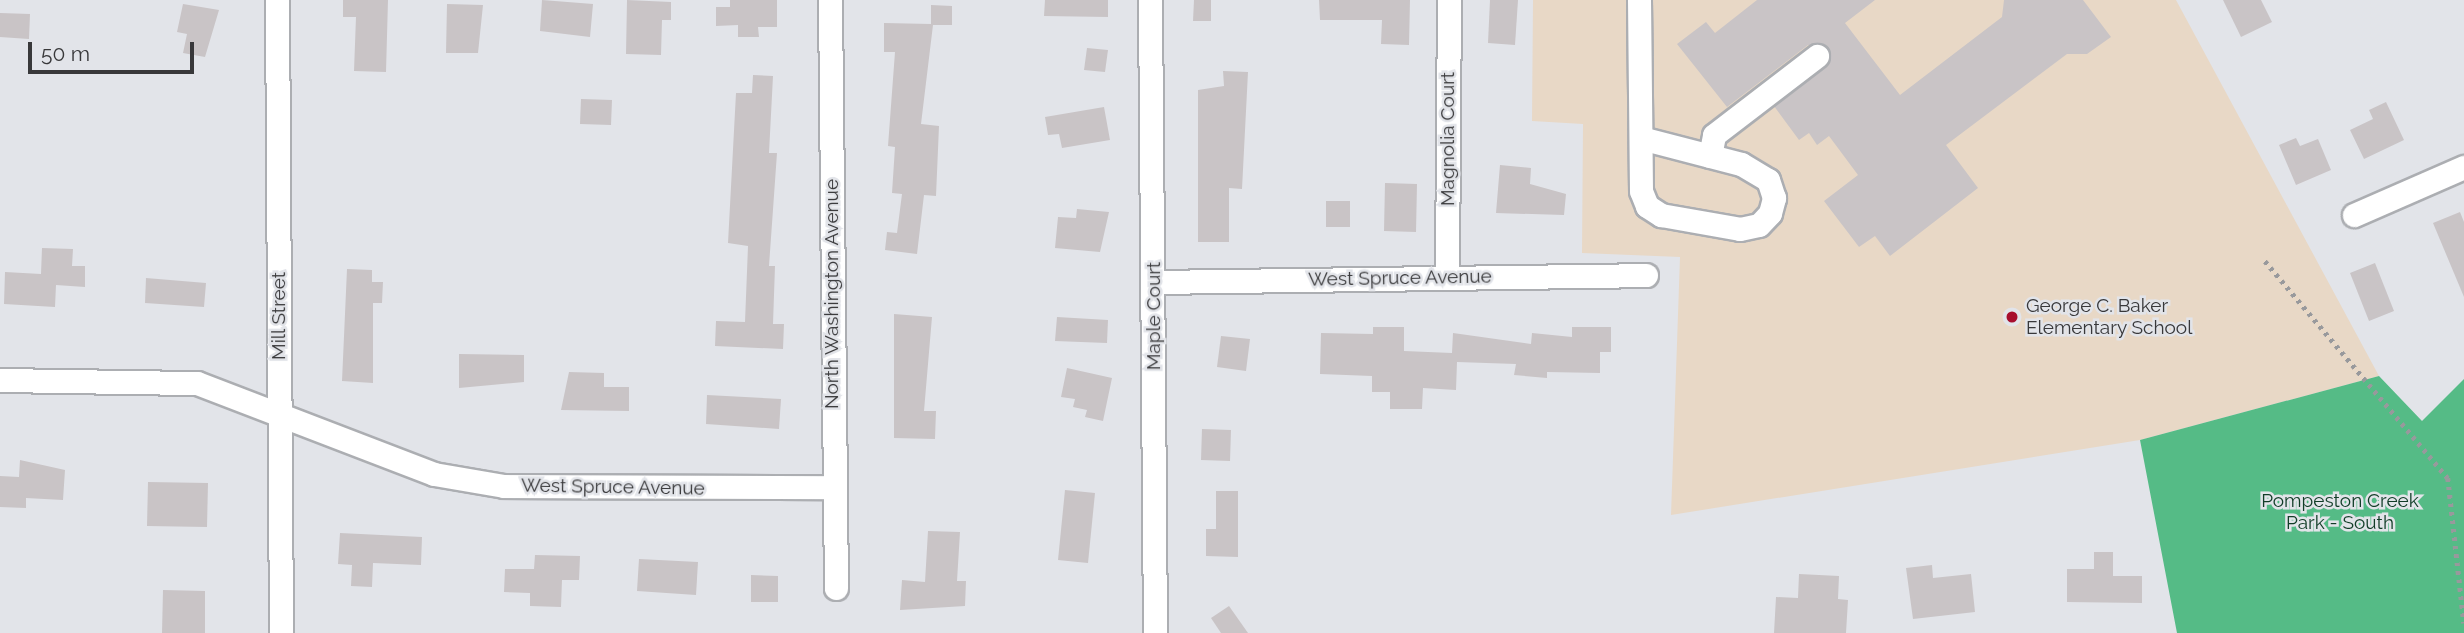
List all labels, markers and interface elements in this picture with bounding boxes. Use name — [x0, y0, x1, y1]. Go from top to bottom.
scale bar — [32, 28, 198, 72]
text: 50 m — [41, 41, 90, 66]
street label: Magnolia Court — [1437, 72, 1459, 206]
street label: North Washington Avenue — [821, 178, 843, 410]
street label: Maple Court — [1143, 262, 1165, 370]
street label: West Spruce Avenue — [1308, 265, 1492, 291]
street label: Mill Street — [268, 272, 290, 360]
place label: George C. Baker Elementary School — [2026, 295, 2193, 339]
marker: George C. Baker Elementary School — [2004, 309, 2020, 325]
street label: West Spruce Avenue — [521, 474, 705, 500]
park label: Pompeston Creek Park - South — [2261, 490, 2419, 534]

